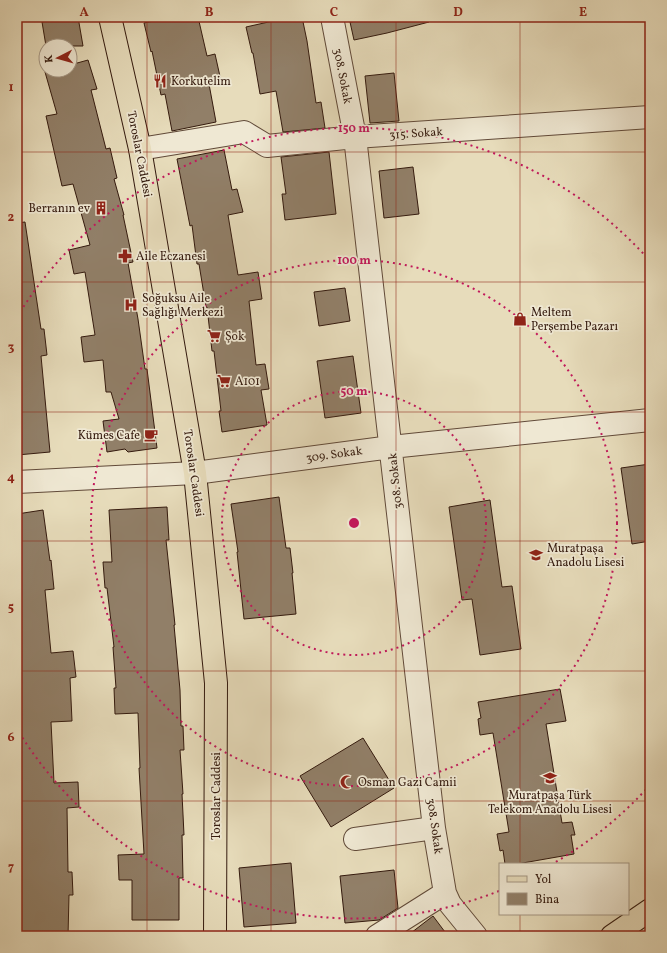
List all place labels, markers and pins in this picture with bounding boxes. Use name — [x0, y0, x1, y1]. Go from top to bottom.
restaurant icon: Korkutelim — [152, 73, 168, 89]
place label: Korkutelim — [171, 74, 231, 90]
building icon: Berranın ev — [93, 200, 109, 216]
place label: Berranın ev — [29, 201, 91, 217]
pharmacy icon: Aile Eczanesi — [117, 248, 133, 264]
place label: Aile Eczanesi — [136, 249, 206, 265]
place label: Soğuksu Aile Sağlığı Merkezi — [142, 291, 224, 321]
hospital icon: Soğuksu Aile Sağlığı Merkezi — [123, 297, 139, 313]
place label: Meltem Perşembe Pazarı — [531, 305, 619, 335]
shop icon: Meltem Perşembe Pazarı — [512, 311, 528, 327]
supermarket icon: Şok — [206, 328, 222, 344]
place label: Şok — [225, 329, 245, 345]
supermarket icon: A101 — [216, 373, 232, 389]
place label: A101 — [235, 374, 260, 390]
cafe icon: Kümes Cafe — [143, 427, 159, 443]
place label: Kümes Cafe — [78, 428, 140, 444]
centre of rings — [347, 516, 361, 530]
place label: Muratpaşa Anadolu Lisesi — [547, 541, 625, 571]
school or university icon: Muratpaşa Anadolu Lisesi — [528, 547, 544, 563]
school or university icon: Muratpaşa Türk Telekom Anadolu Lisesi — [542, 770, 558, 786]
mosque icon: Osman Gazi Camii — [339, 774, 355, 790]
place label: Osman Gazi Camii — [358, 775, 457, 791]
place label: Muratpaşa Türk Telekom Anadolu Lisesi — [488, 788, 612, 818]

